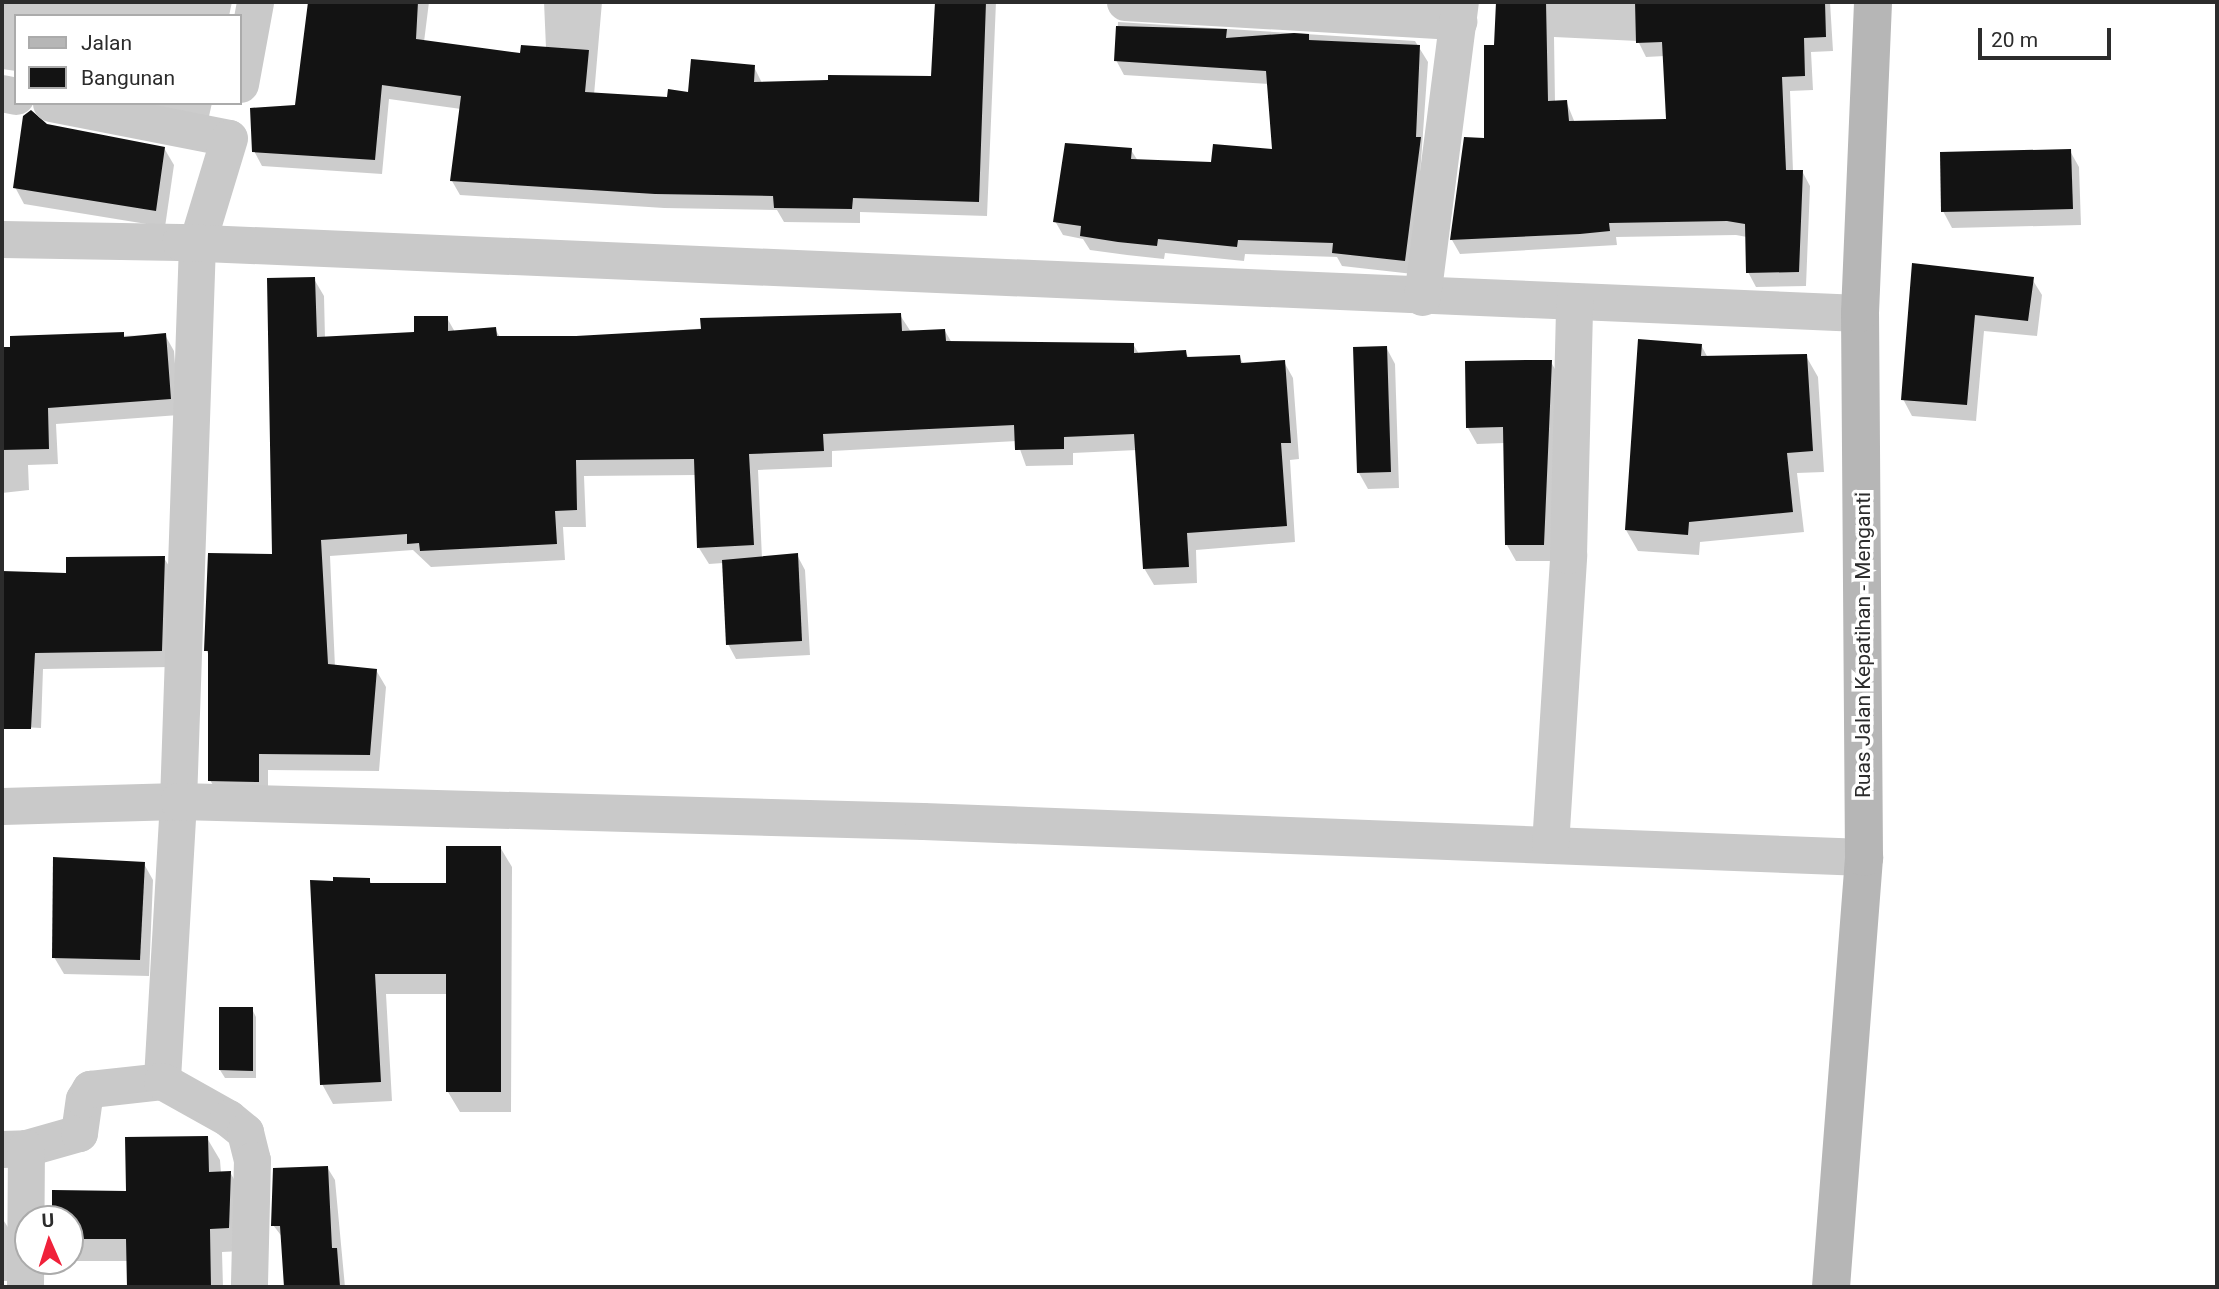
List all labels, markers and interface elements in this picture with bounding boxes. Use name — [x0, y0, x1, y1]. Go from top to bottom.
legend — [14, 14, 242, 105]
scale bar — [1981, 14, 2114, 58]
text: 20 m — [1991, 28, 2038, 52]
text: Jalan — [81, 31, 132, 55]
text: Bangunan — [81, 66, 175, 90]
street label: Ruas Jalan Kepatihan - Menganti — [1850, 492, 1876, 798]
north arrow — [14, 1205, 84, 1275]
text: U — [41, 1209, 55, 1232]

